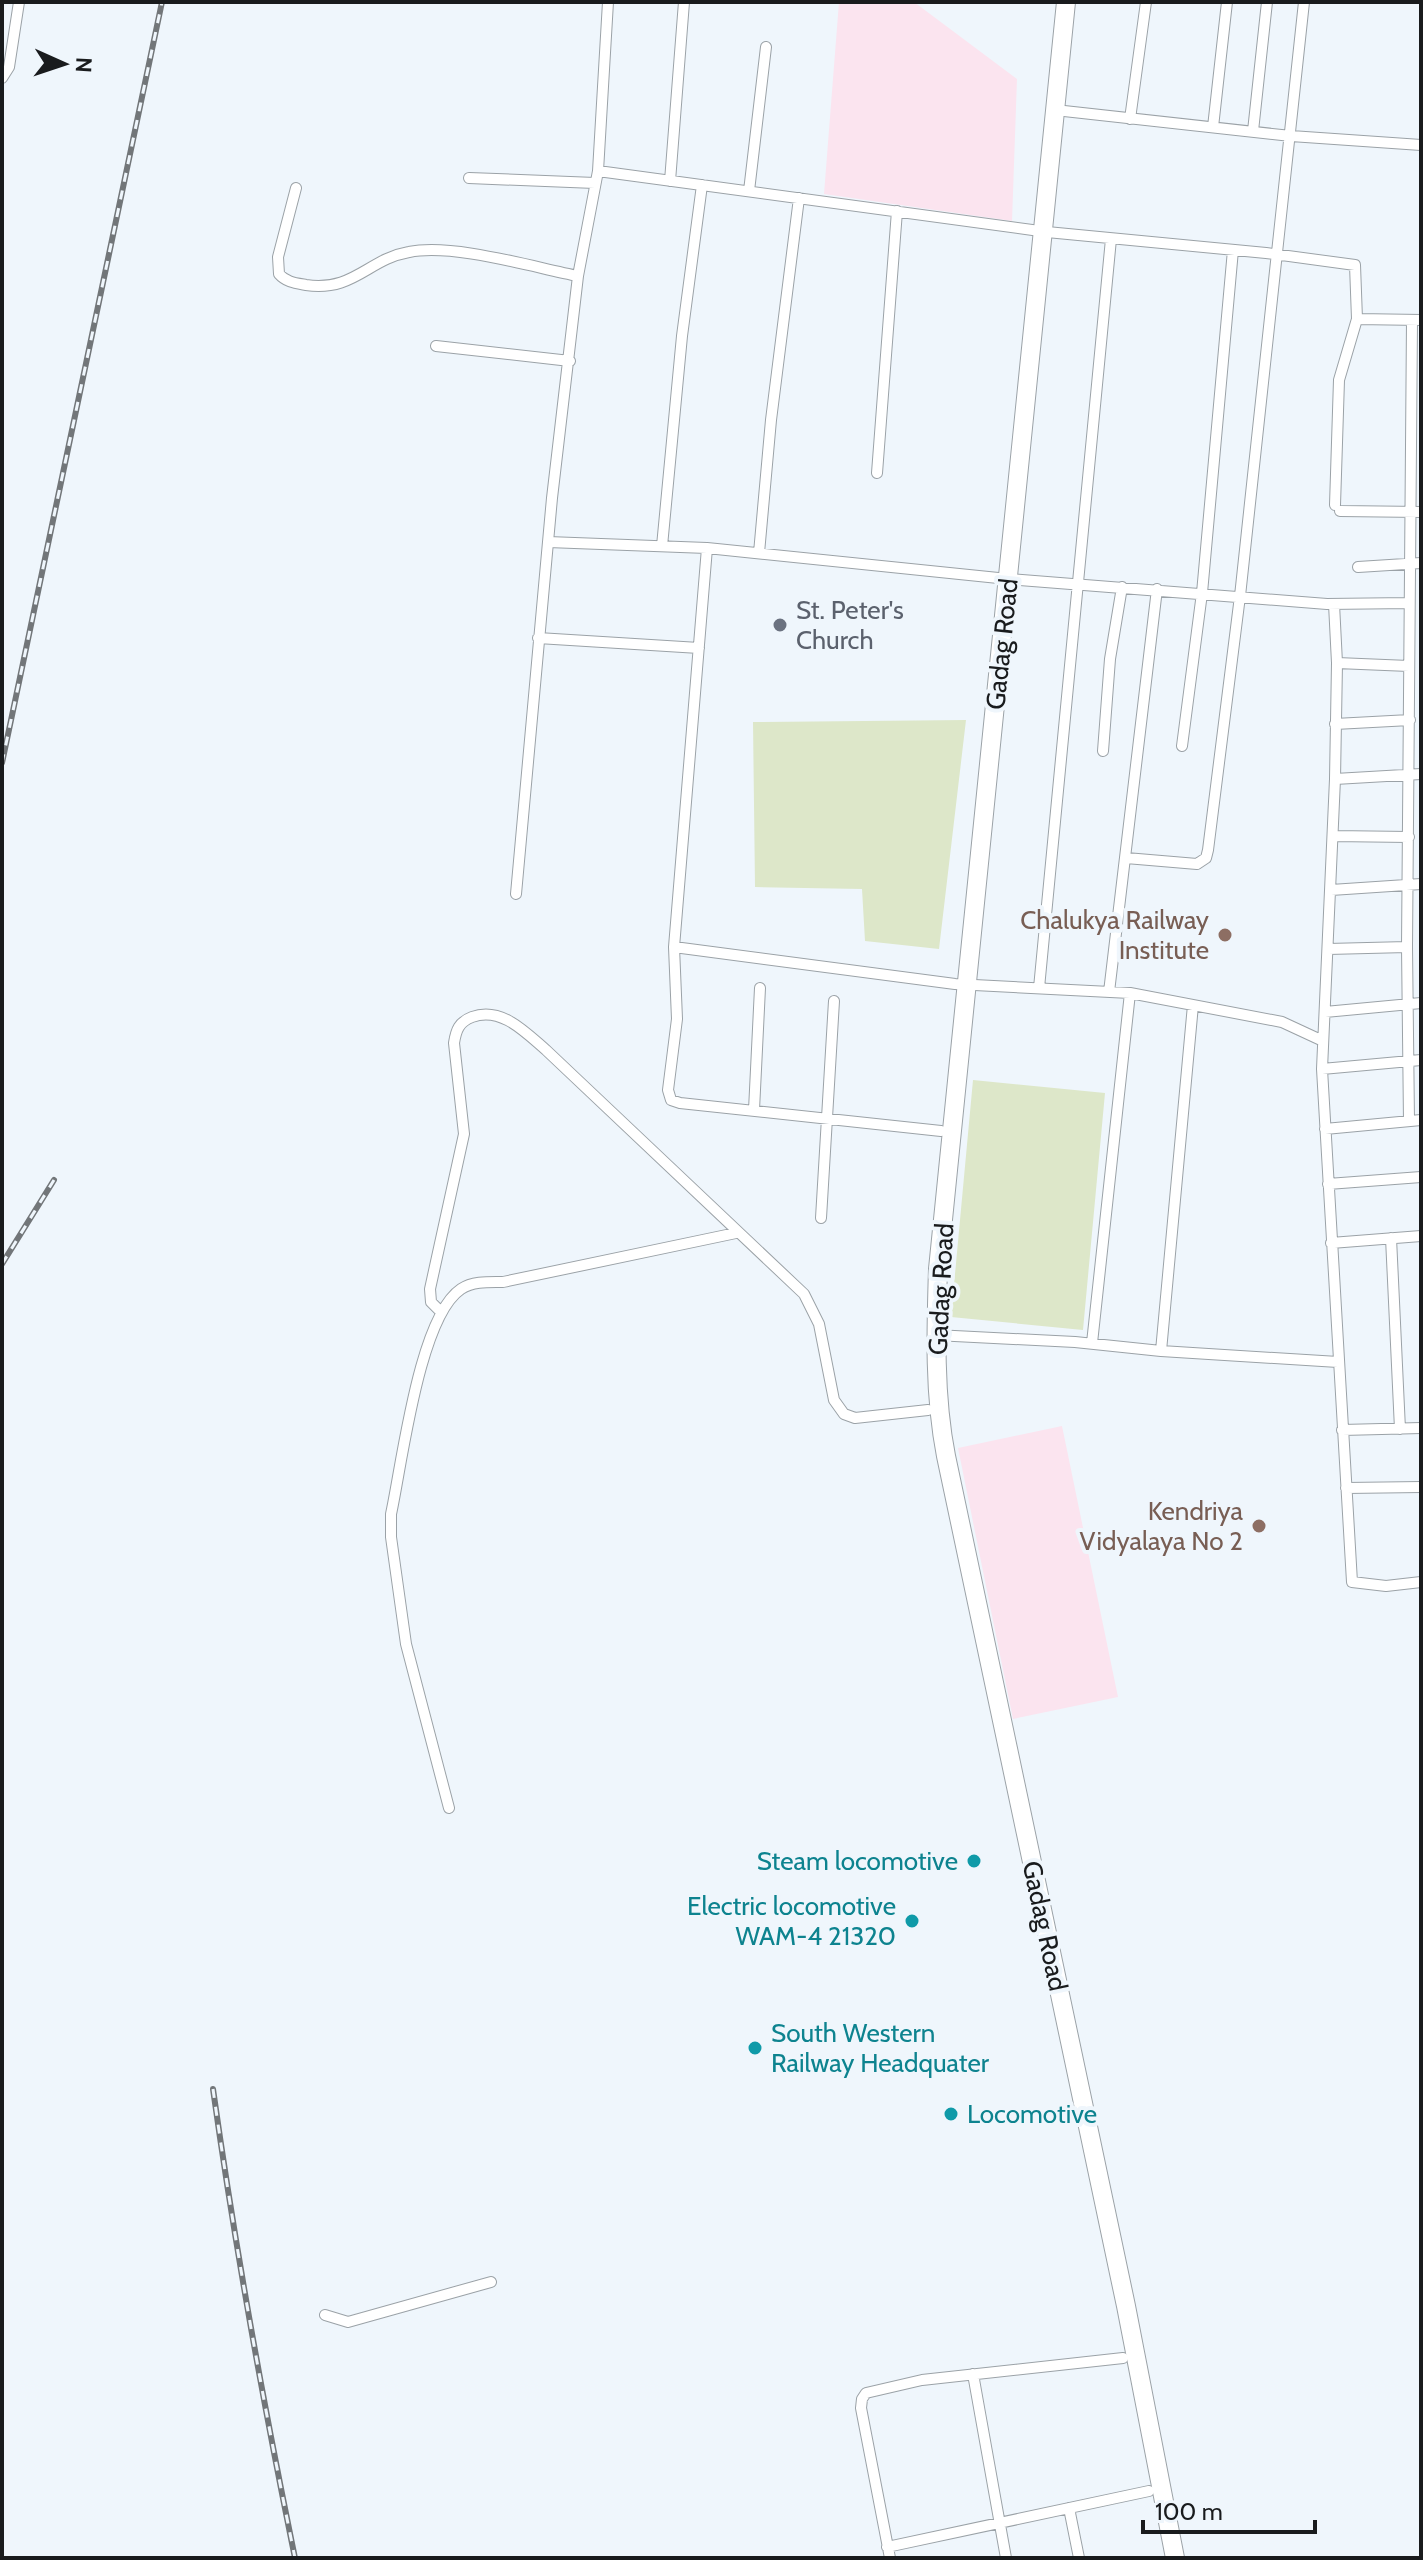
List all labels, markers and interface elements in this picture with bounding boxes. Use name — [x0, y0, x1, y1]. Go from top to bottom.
north arrow — [24, 24, 104, 104]
text: N — [70, 57, 97, 73]
street label: Gadag Road — [979, 577, 1025, 711]
place label: St. Peter's Church — [796, 594, 904, 656]
marker: St. Peter's Church — [771, 616, 789, 634]
place label: Chalukya Railway Institute — [1020, 904, 1209, 966]
marker: Chalukya Railway Institute — [1216, 926, 1234, 944]
street label: Gadag Road — [922, 1222, 960, 1356]
place label: Kendriya Vidyalaya No 2 — [1079, 1495, 1244, 1557]
marker: Kendriya Vidyalaya No 2 — [1250, 1517, 1268, 1535]
place label: Steam locomotive — [757, 1845, 958, 1877]
marker: Steam locomotive — [965, 1852, 983, 1870]
street label: Gadag Road — [1016, 1858, 1074, 1994]
place label: Electric locomotive WAM-4 21320 — [687, 1890, 896, 1952]
marker: Electric locomotive WAM-4 21320 — [903, 1912, 921, 1930]
place label: South Western Railway Headquater — [771, 2017, 990, 2079]
marker: South Western Railway Headquater — [746, 2039, 764, 2057]
place label: Locomotive — [967, 2098, 1097, 2130]
marker: Locomotive — [942, 2105, 960, 2123]
scale bar — [1143, 2484, 1315, 2534]
text: 100 m — [1155, 2497, 1223, 2526]

